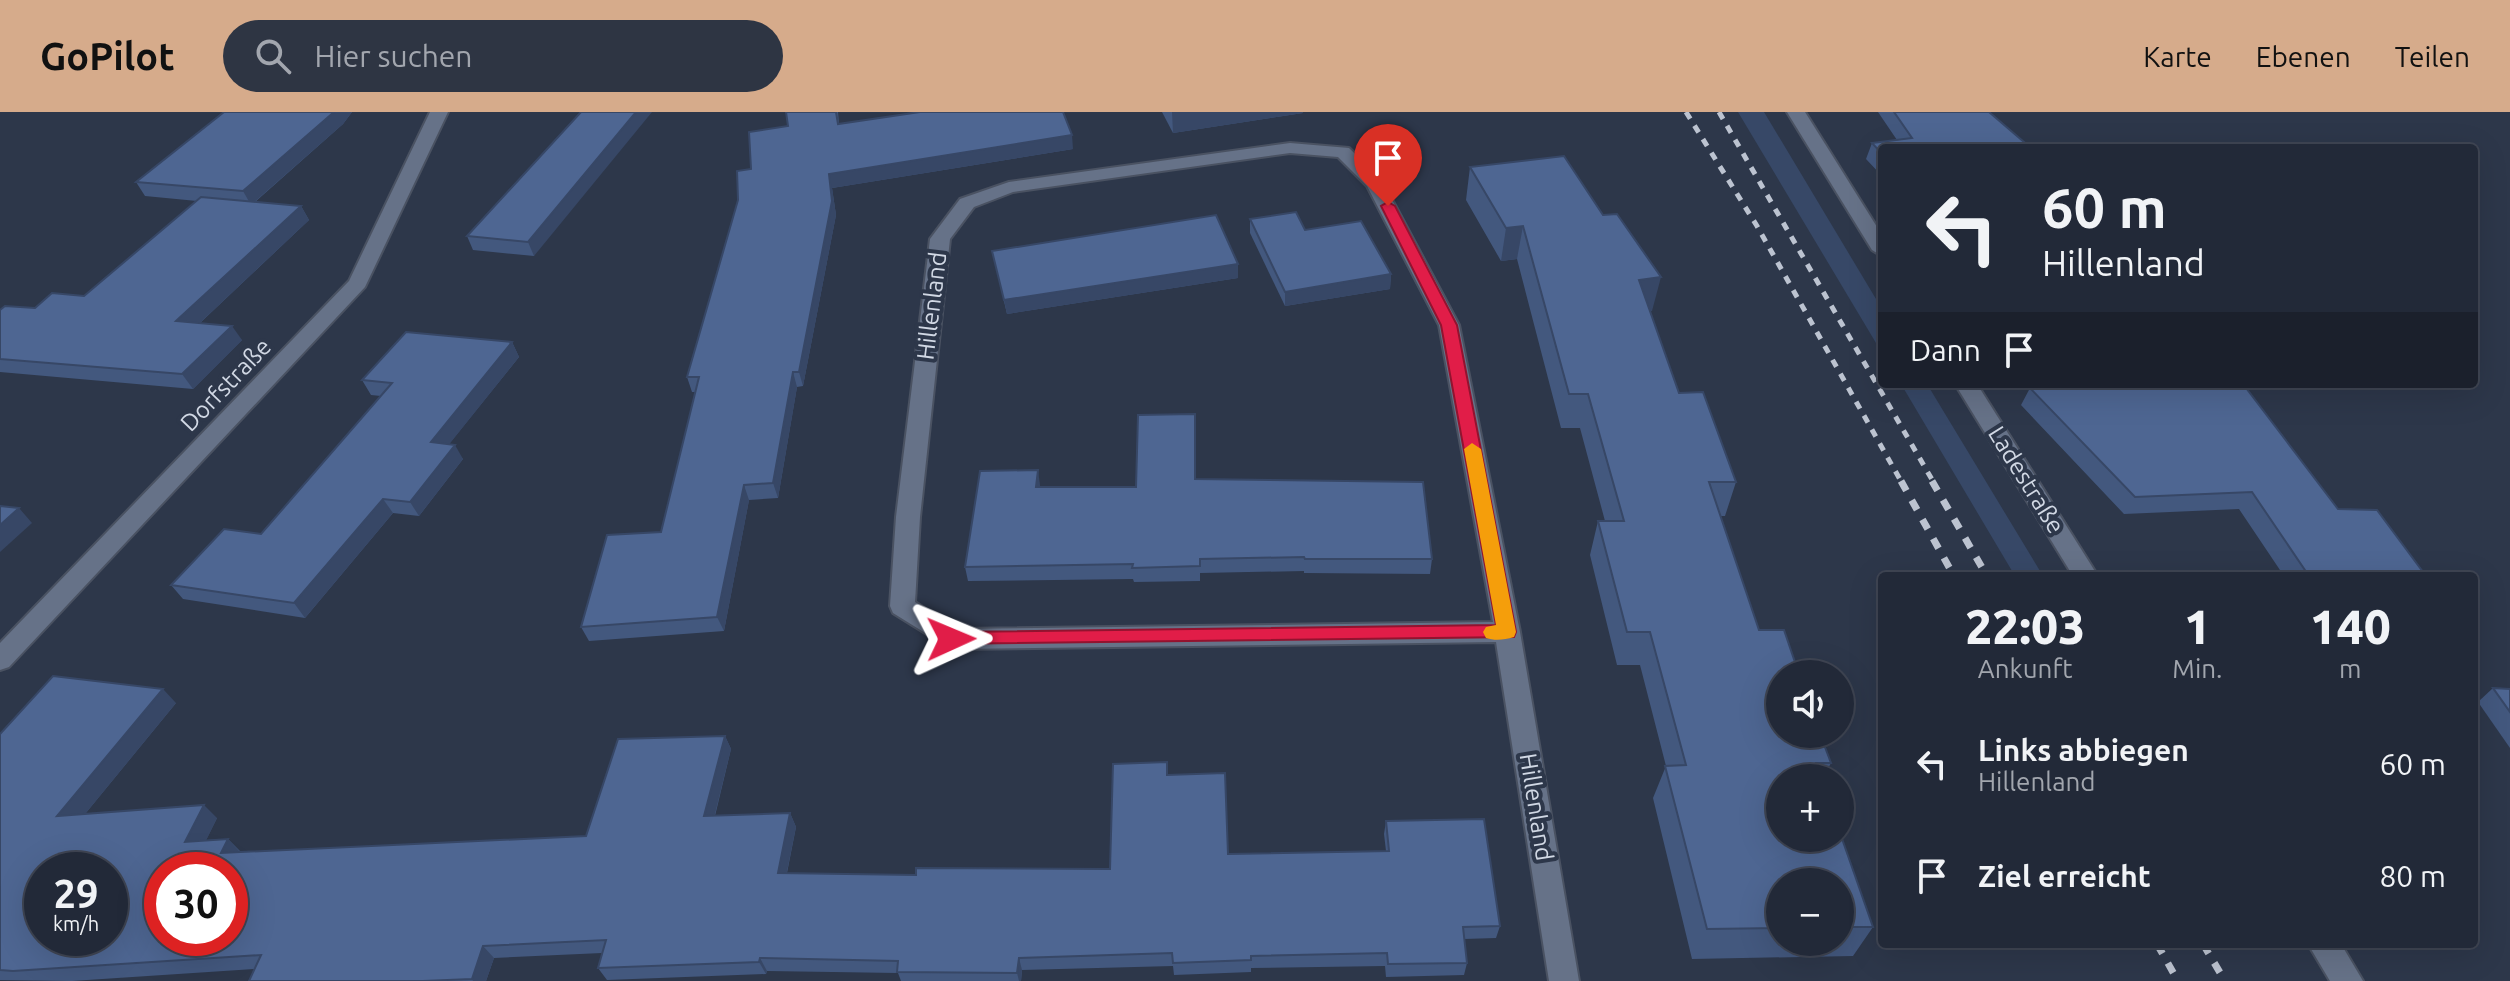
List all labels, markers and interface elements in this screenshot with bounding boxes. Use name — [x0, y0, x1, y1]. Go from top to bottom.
search box — [223, 20, 783, 92]
icon: search — [251, 34, 295, 78]
text: GoPilot — [40, 35, 175, 77]
text: Hier suchen — [315, 39, 472, 73]
text: Karte — [2143, 41, 2212, 72]
text: Ebenen — [2256, 41, 2351, 72]
text: Teilen — [2395, 41, 2470, 72]
pin — [1354, 124, 1422, 206]
icon: arrive — [1366, 136, 1410, 180]
icon: left — [1910, 176, 2014, 280]
text: 60 m — [2042, 176, 2167, 239]
text: Hillenland — [2042, 242, 2205, 283]
street label: Hillenland — [911, 250, 952, 361]
icon: arrive — [1997, 328, 2041, 372]
street label: Dorfstraße — [175, 333, 276, 437]
text: Dann — [1910, 333, 1981, 367]
street label: Ladestraße — [1983, 421, 2070, 538]
position arrow — [909, 597, 993, 681]
text: 22:03 — [1965, 599, 2085, 653]
text: 1 — [2184, 599, 2211, 653]
text: 140 — [2310, 599, 2391, 653]
text: Ankunft — [1978, 654, 2073, 683]
text: Min. — [2172, 654, 2223, 683]
text: m — [2339, 654, 2361, 683]
map controls — [1766, 660, 1854, 956]
button: sound — [1766, 660, 1854, 748]
text: Links abbiegen — [1978, 733, 2189, 767]
icon: left — [1910, 742, 1954, 786]
text: 60 m — [2379, 747, 2446, 781]
street label: Hillenland — [1515, 751, 1558, 863]
button: + — [1766, 764, 1854, 852]
text: Hillenland — [1978, 767, 2096, 796]
speed limit sign: 30 — [144, 852, 248, 956]
icon: arrive — [1910, 854, 1954, 898]
text: Ziel erreicht — [1978, 859, 2151, 893]
text: 80 m — [2379, 859, 2446, 893]
button: − — [1766, 868, 1854, 956]
text: 29 — [53, 871, 99, 916]
text: km/h — [53, 912, 99, 935]

